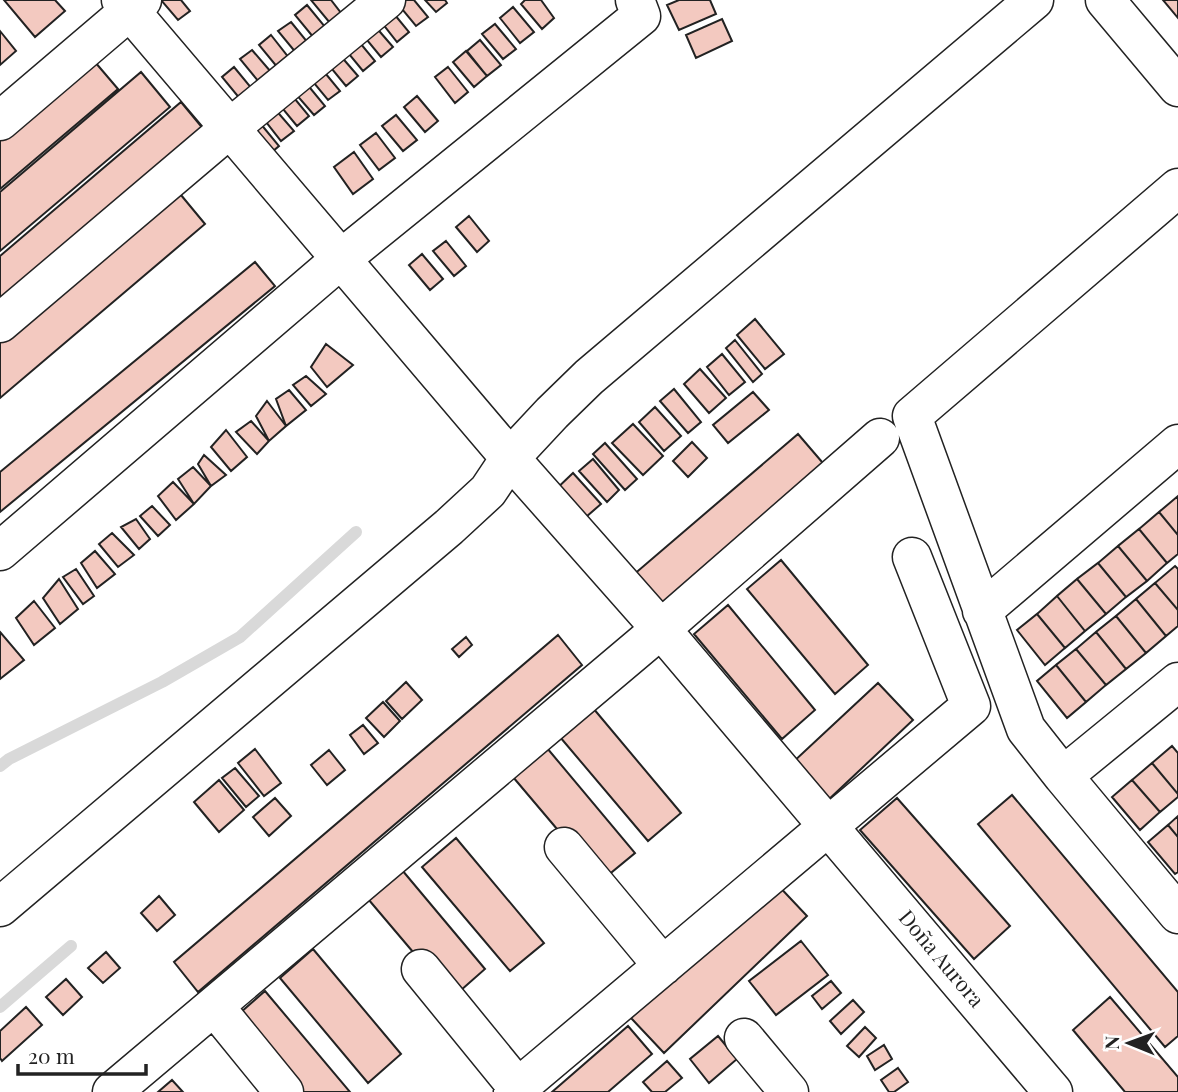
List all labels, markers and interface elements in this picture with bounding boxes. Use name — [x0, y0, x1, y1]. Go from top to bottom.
street label: Doña Aurora — [894, 903, 992, 1013]
north arrow — [1094, 1008, 1164, 1078]
scale bar — [18, 1032, 145, 1076]
text: N — [1098, 1035, 1124, 1050]
text: 20 m — [28, 1041, 75, 1069]

